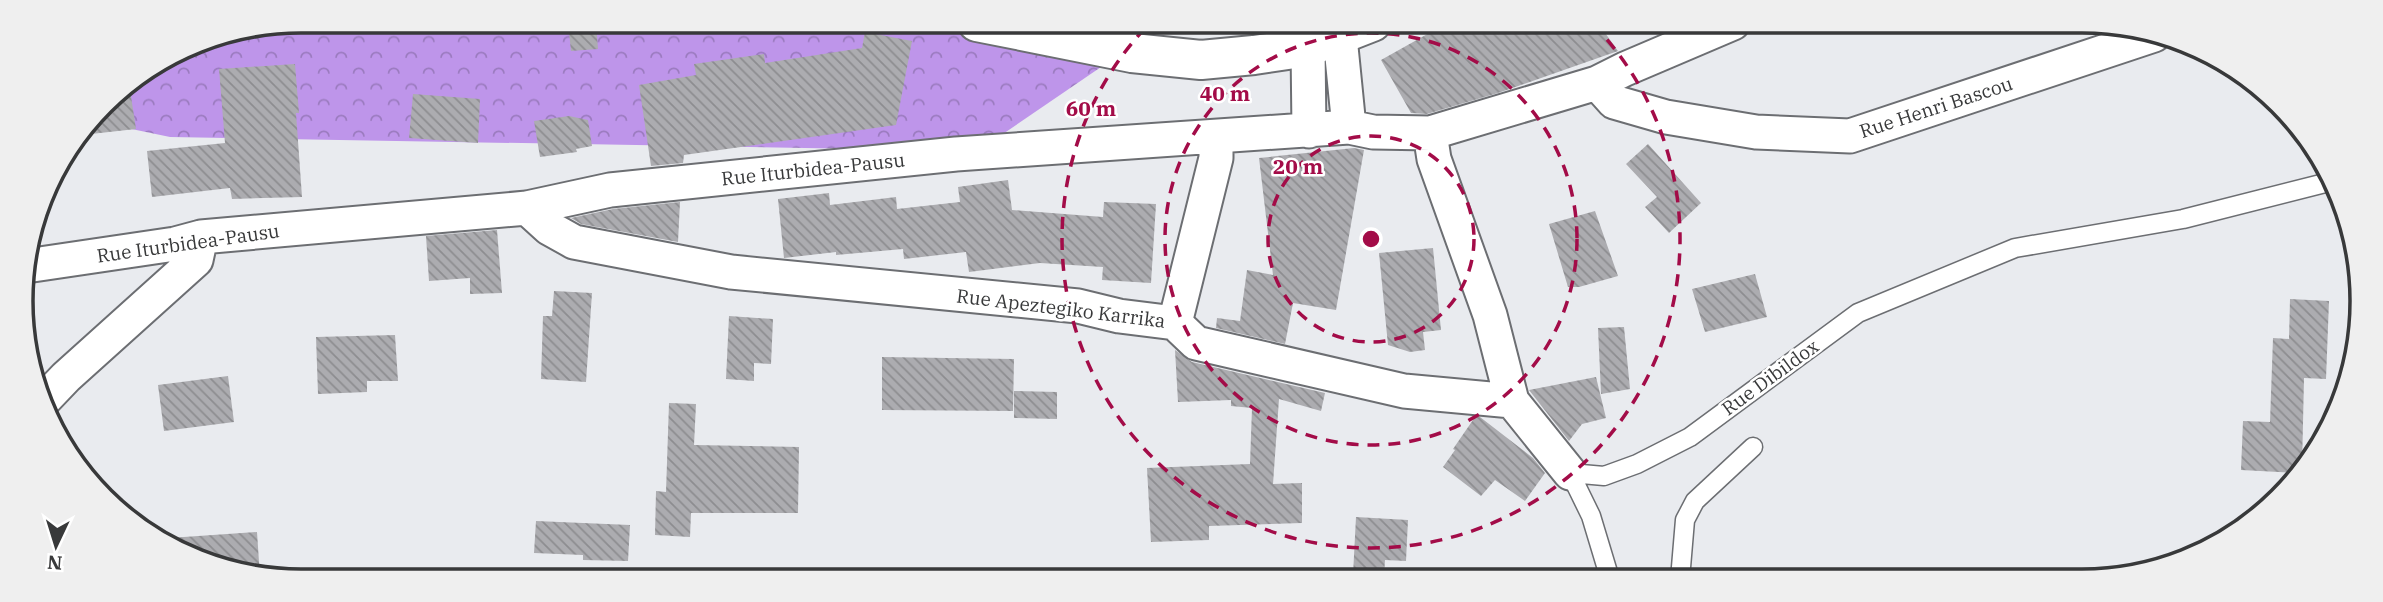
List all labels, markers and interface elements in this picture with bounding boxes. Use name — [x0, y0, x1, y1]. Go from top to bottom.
street label: Rue Henri Bascou — [1856, 71, 2016, 143]
text: 40 m — [1200, 79, 1250, 107]
text: 60 m — [1066, 94, 1116, 122]
street label: Rue Iturbidea-Pausu — [720, 147, 906, 191]
text: 20 m — [1273, 152, 1323, 180]
street label: Rue Iturbidea-Pausu — [95, 218, 281, 268]
centre of rings — [1359, 227, 1383, 251]
street label: Rue Apeztegiko Karrika — [955, 283, 1167, 333]
street label: Rue Dibildox — [1717, 334, 1823, 420]
north arrow — [21, 511, 91, 581]
text: N — [46, 550, 63, 575]

